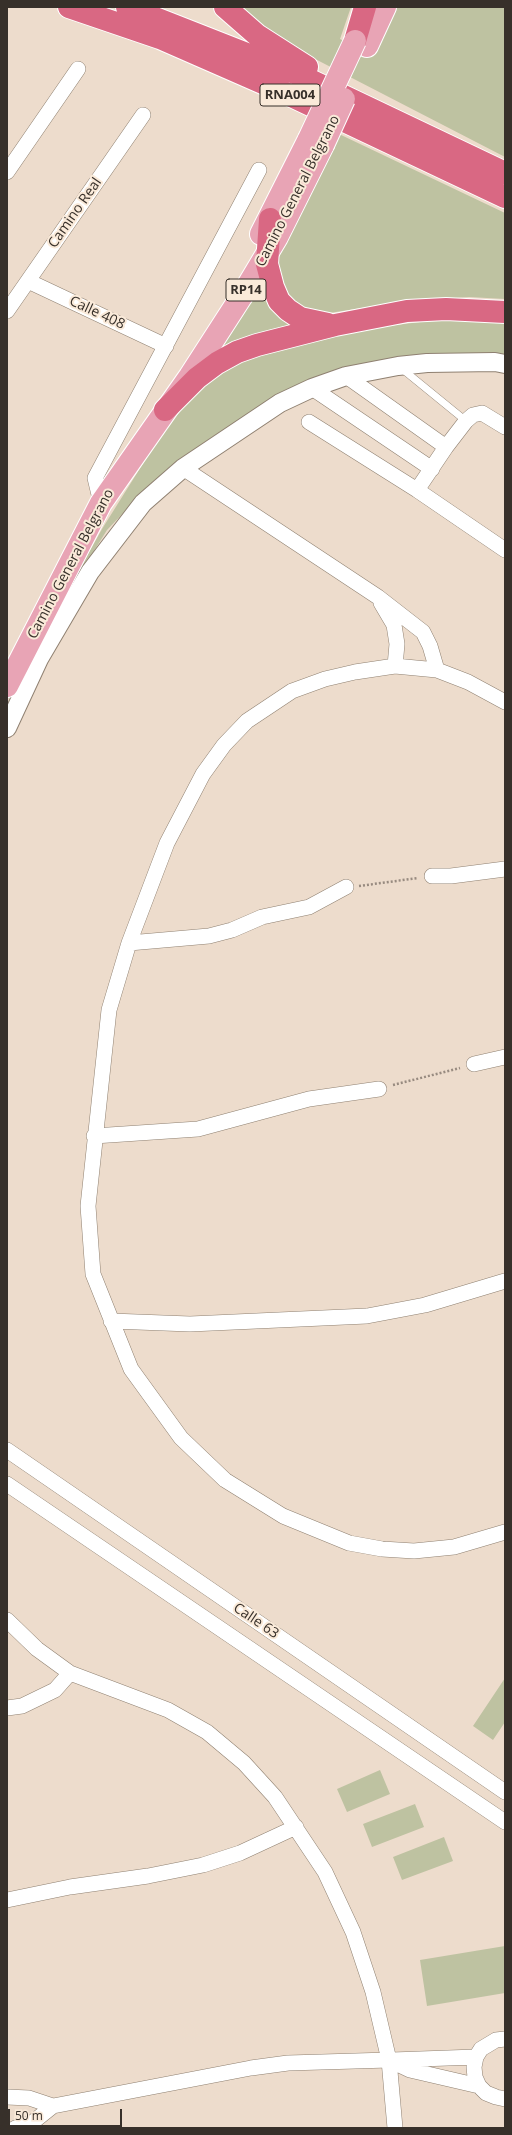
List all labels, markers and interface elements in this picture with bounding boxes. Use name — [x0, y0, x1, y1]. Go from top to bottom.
road number: RNA004 — [260, 84, 320, 106]
street label: Camino General Belgrano — [253, 113, 343, 269]
street label: Camino Real — [45, 175, 105, 251]
road number: RP14 — [226, 279, 266, 301]
street label: Calle 408 — [67, 293, 127, 333]
street label: Camino General Belgrano — [24, 486, 118, 642]
street label: Calle 63 — [230, 1600, 282, 1642]
scale bar — [10, 2101, 124, 2127]
text: 50 m — [15, 2107, 43, 2124]

